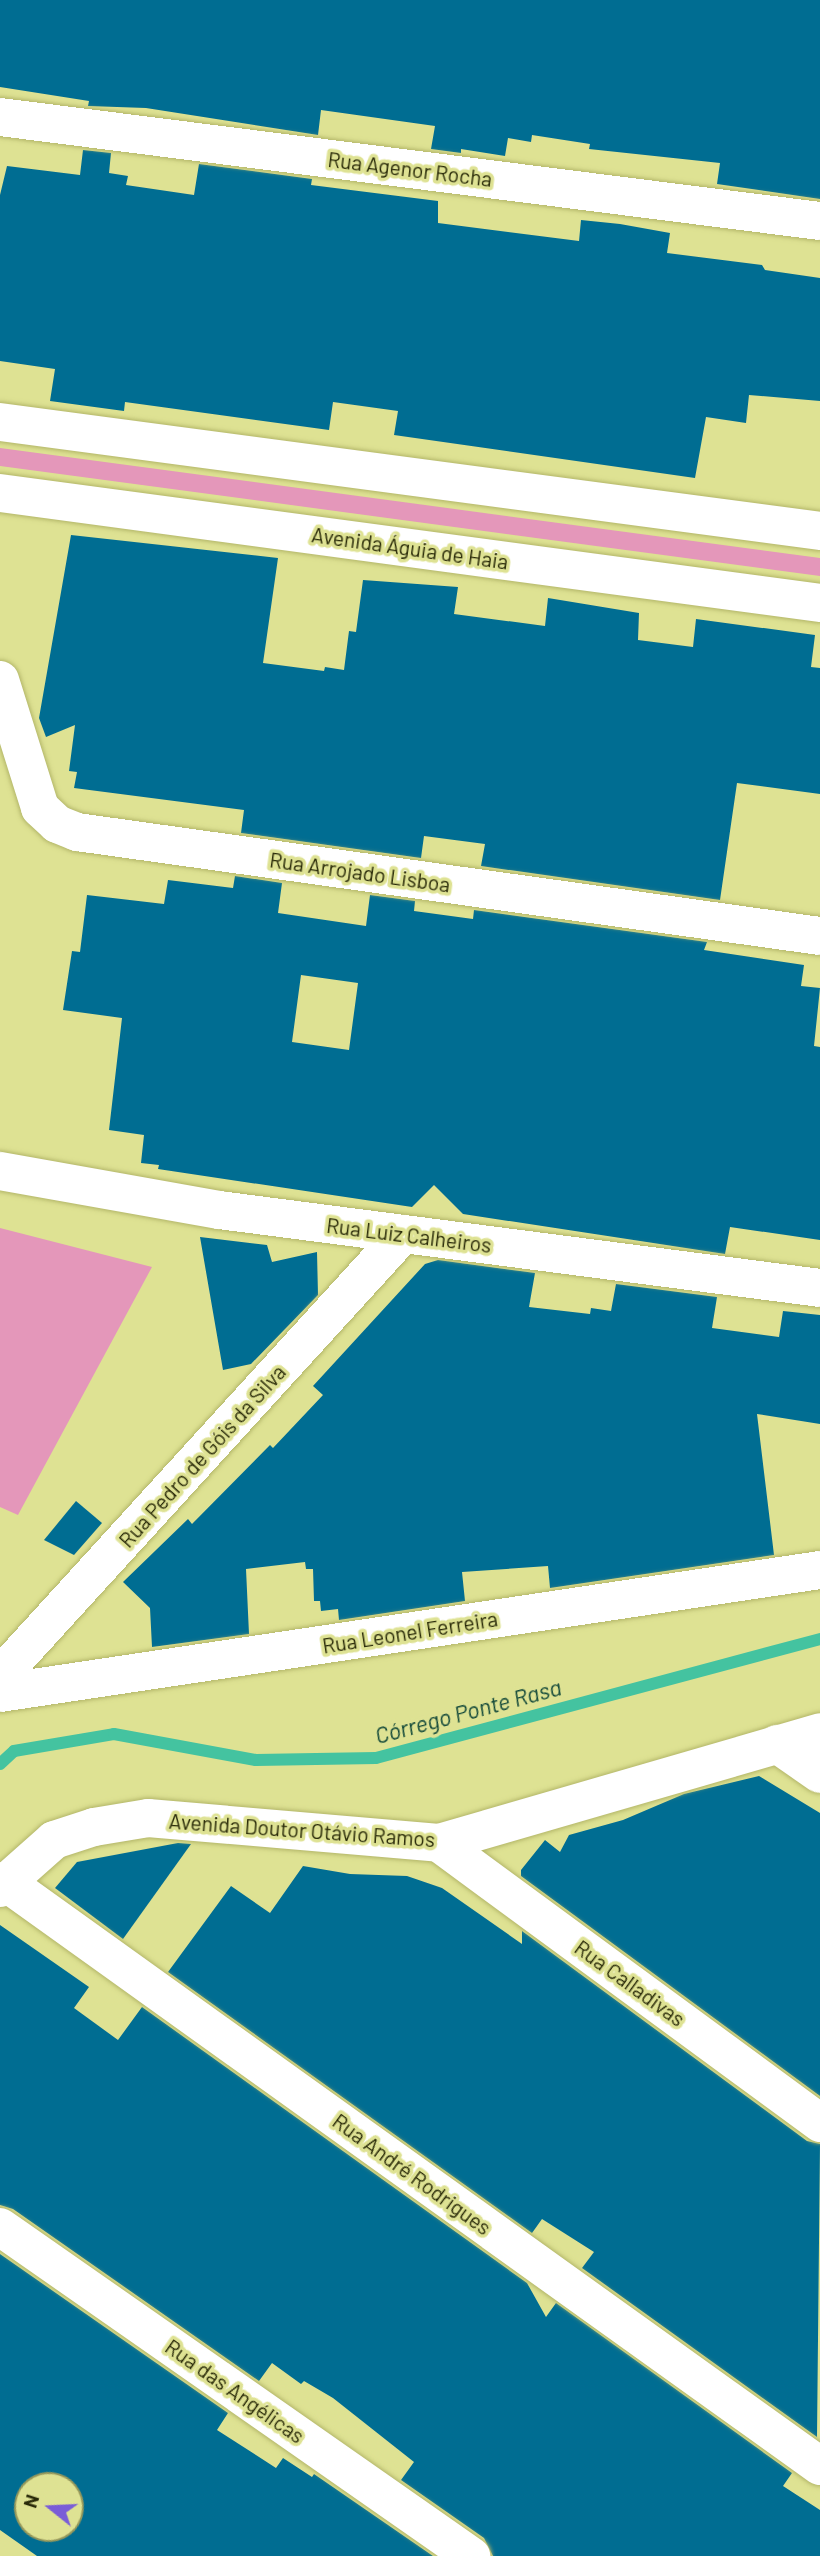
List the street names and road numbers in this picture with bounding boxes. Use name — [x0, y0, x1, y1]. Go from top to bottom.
street label: Rua Agenor Rocha — [326, 146, 494, 192]
street label: Avenida Águia de Haia — [310, 522, 510, 574]
street label: Rua Arrojado Lisboa — [268, 847, 452, 897]
street label: Rua Luiz Calheiros — [325, 1212, 493, 1258]
street label: Rua Pedro de Góis da Silva — [113, 1360, 291, 1552]
street label: Rua Leonel Ferreira — [320, 1606, 500, 1658]
street label: Avenida Doutor Otávio Ramos — [168, 1808, 436, 1852]
street label: Rua Calladivas — [570, 1935, 690, 2031]
street label: Rua André Rodrigues — [328, 2108, 496, 2240]
street label: Rua das Angélicas — [161, 2334, 309, 2448]

